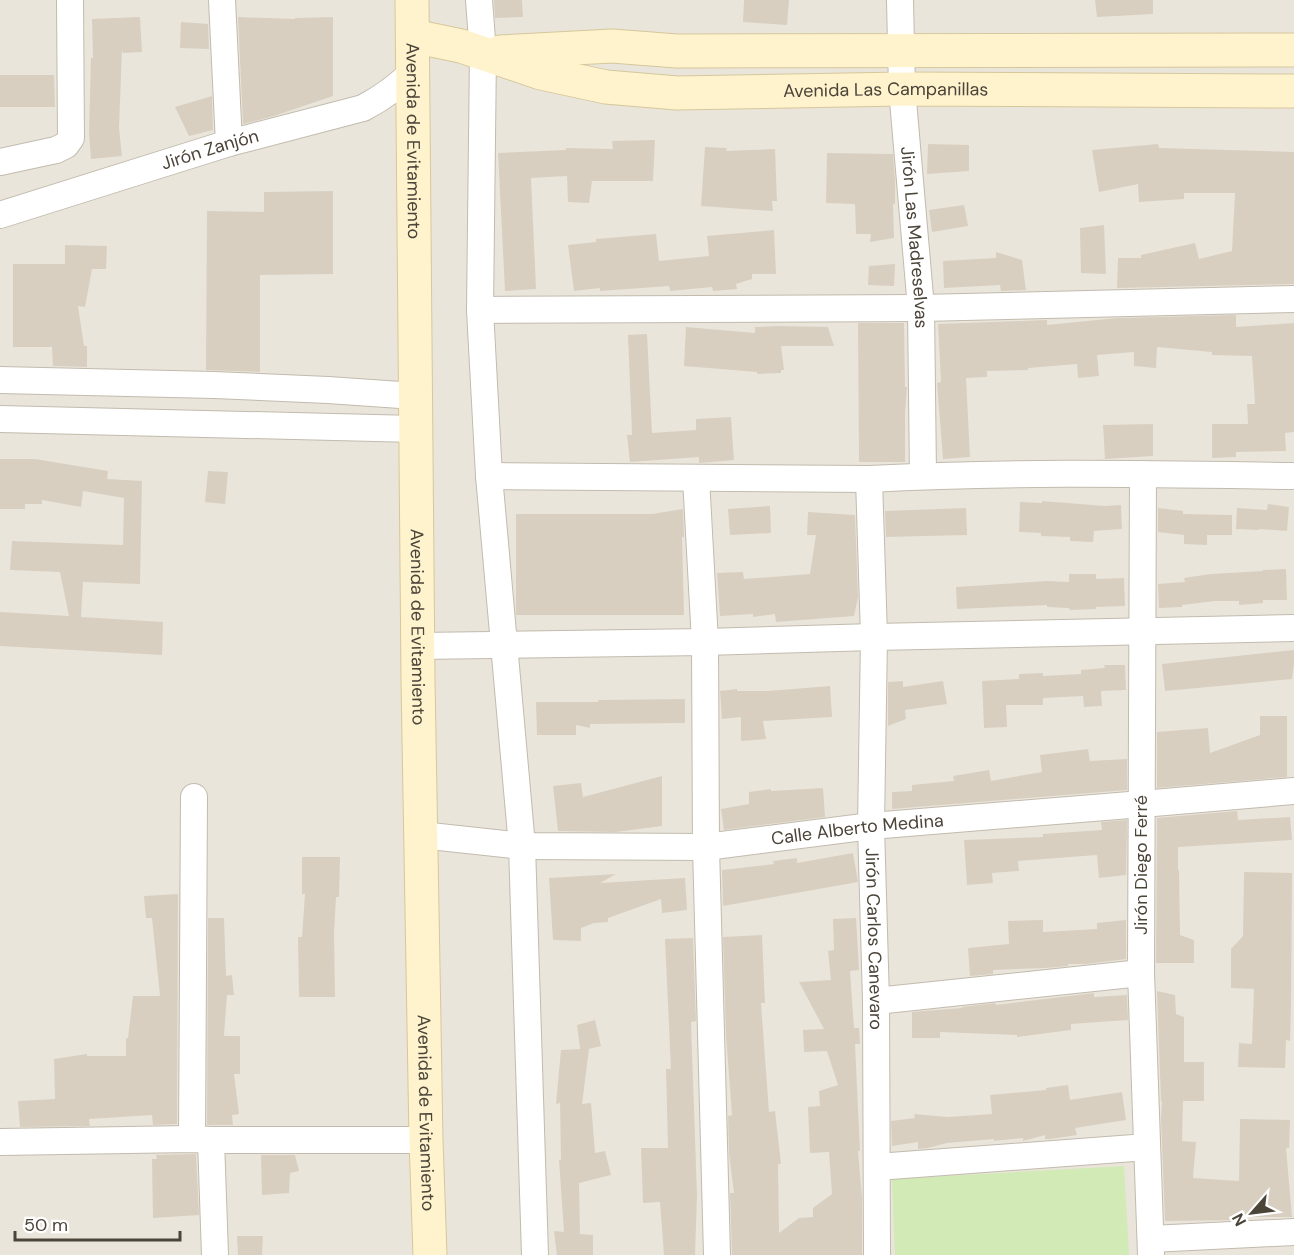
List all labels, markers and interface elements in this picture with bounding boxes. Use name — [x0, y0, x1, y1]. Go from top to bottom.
street label: Avenida de Evitamiento — [400, 43, 426, 239]
street label: Avenida Las Campanillas — [783, 77, 989, 103]
street label: Jirón Zanjón — [158, 124, 261, 176]
street label: Jirón Las Madreselvas — [895, 145, 933, 329]
street label: Avenida de Evitamiento — [405, 529, 431, 725]
street label: Jirón Diego Ferré — [1129, 795, 1153, 935]
street label: Calle Alberto Medina — [770, 808, 944, 851]
street label: Jirón Carlos Canevaro — [860, 847, 888, 1030]
street label: Avenida de Evitamiento — [412, 1014, 440, 1212]
north arrow — [1222, 1183, 1282, 1243]
scale bar — [15, 1204, 180, 1242]
text: N — [1227, 1210, 1251, 1230]
text: 50 m — [24, 1213, 68, 1237]

